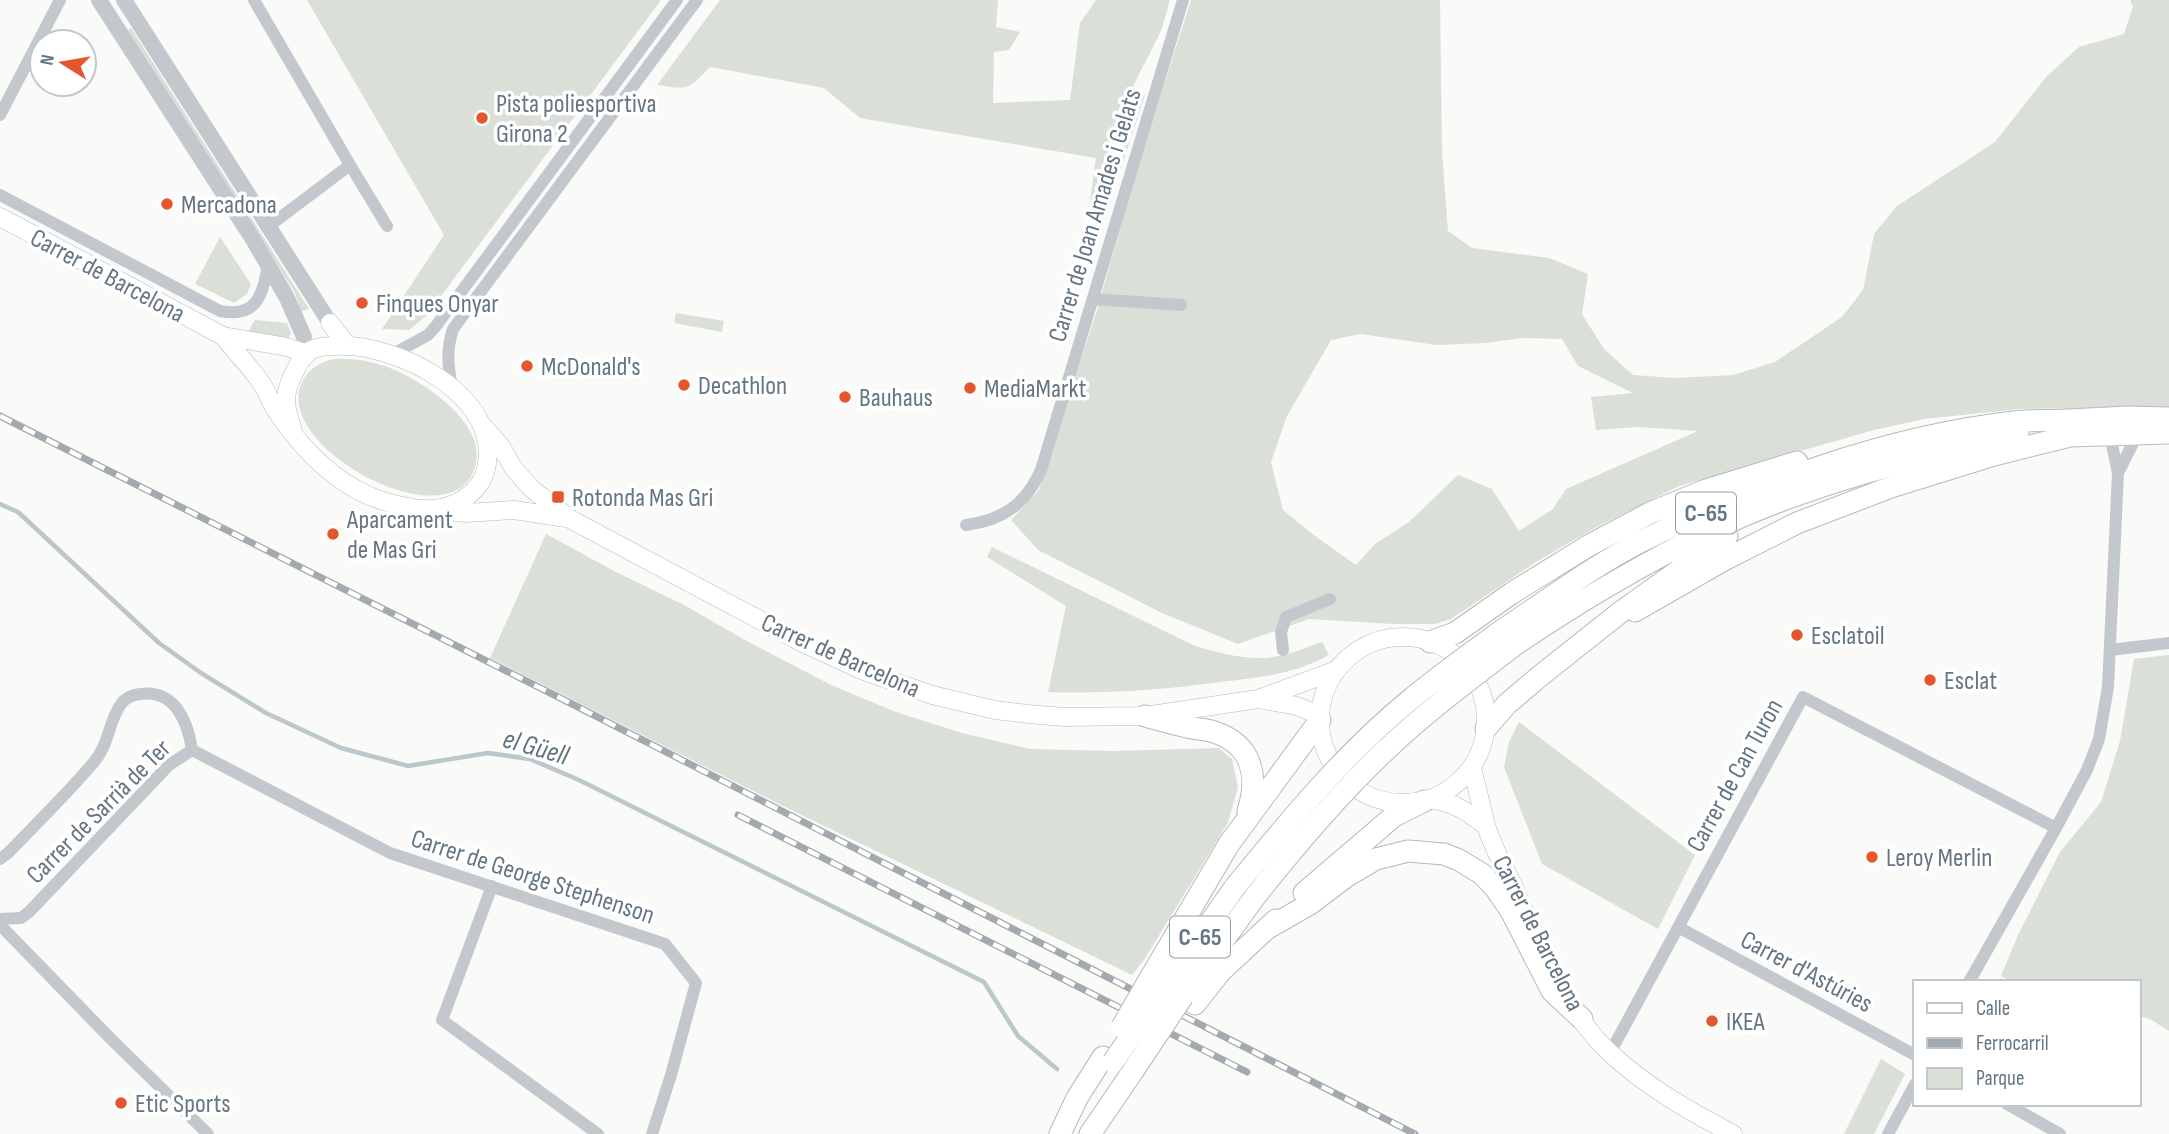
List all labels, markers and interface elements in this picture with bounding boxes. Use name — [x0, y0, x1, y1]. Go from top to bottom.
north arrow — [28, 28, 98, 98]
text: N — [36, 53, 60, 67]
street label: Carrer de Joan Amades i Gelats — [1042, 85, 1149, 346]
place label: Pista poliesportiva Girona 2 — [496, 89, 656, 150]
marker: Pista poliesportiva Girona 2 — [474, 110, 490, 126]
place label: Mercadona — [181, 190, 277, 221]
marker: Mercadona — [159, 196, 175, 212]
street label: Carrer de Barcelona — [25, 223, 190, 330]
place label: Finques Onyar — [376, 289, 499, 320]
marker: Finques Onyar — [354, 295, 370, 311]
place label: McDonald's — [541, 352, 641, 383]
marker: McDonald's — [519, 358, 535, 374]
place label: Decathlon — [698, 371, 787, 402]
place label: MediaMarkt — [984, 374, 1086, 405]
marker: Decathlon — [676, 377, 692, 393]
marker: MediaMarkt — [962, 380, 978, 396]
place label: Bauhaus — [859, 383, 933, 414]
marker: Bauhaus — [837, 389, 853, 405]
place label: Rotonda Mas Gri — [572, 483, 713, 514]
marker: Rotonda Mas Gri — [550, 489, 566, 505]
road number: C-65 — [1676, 492, 1736, 534]
place label: Aparcament de Mas Gri — [346, 505, 453, 566]
marker: Aparcament de Mas Gri — [325, 526, 341, 542]
street label: Carrer de Barcelona — [756, 608, 925, 705]
place label: Esclatoil — [1811, 621, 1884, 652]
marker: Esclatoil — [1789, 627, 1805, 643]
place label: Esclat — [1944, 666, 1997, 697]
marker: Esclat — [1922, 672, 1938, 688]
street label: Carrer de Can Turon — [1681, 694, 1790, 858]
water label: el Güell — [499, 722, 573, 773]
street label: Carrer de Sarrià de Ter — [20, 733, 178, 891]
street label: Carrer de George Stephenson — [407, 823, 658, 931]
place label: Leroy Merlin — [1886, 843, 1992, 874]
marker: Leroy Merlin — [1864, 849, 1880, 865]
street label: Carrer de Barcelona — [1485, 851, 1590, 1017]
road number: C-65 — [1170, 917, 1230, 958]
street label: Carrer d'Astúries — [1735, 925, 1878, 1020]
legend — [1913, 980, 2141, 1106]
text: Calle — [1976, 996, 2010, 1021]
place label: IKEA — [1726, 1007, 1765, 1038]
marker: IKEA — [1704, 1013, 1720, 1029]
text: Ferrocarril — [1976, 1031, 2049, 1056]
text: Parque — [1976, 1066, 2024, 1091]
place label: Etic Sports — [135, 1089, 231, 1120]
marker: Etic Sports — [113, 1095, 129, 1111]

